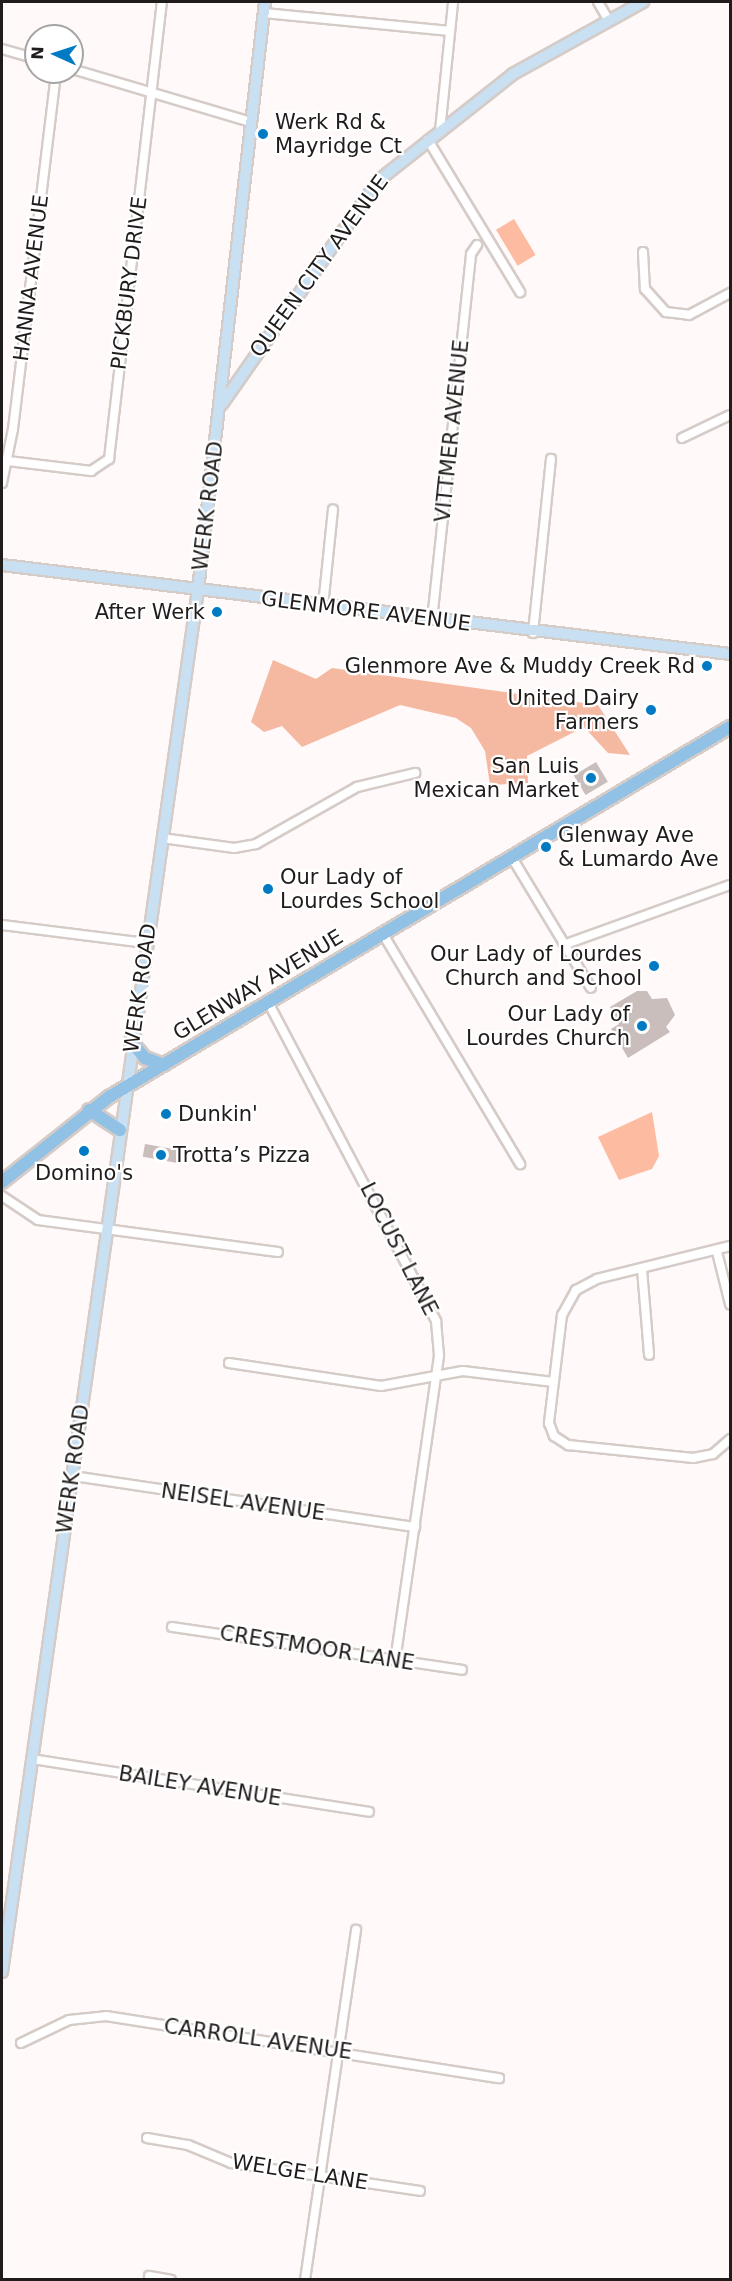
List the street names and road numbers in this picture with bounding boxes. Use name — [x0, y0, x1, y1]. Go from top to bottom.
street label: QUEEN CITY AVENUE — [244, 170, 394, 362]
street label: HANNA AVENUE — [8, 193, 54, 363]
street label: PICKBURY DRIVE — [106, 195, 152, 371]
street label: VITTMER AVENUE — [430, 338, 474, 524]
street label: WERK ROAD — [188, 440, 228, 572]
street label: GLENMORE AVENUE — [260, 586, 472, 636]
street label: WERK ROAD — [118, 922, 162, 1054]
street label: GLENWAY AVENUE — [168, 924, 348, 1046]
street label: LOCUST LANE — [355, 1178, 443, 1320]
street label: WERK ROAD — [51, 1403, 95, 1535]
street label: NEISEL AVENUE — [159, 1478, 327, 1526]
street label: CRESTMOOR LANE — [218, 1620, 416, 1676]
street label: BAILEY AVENUE — [117, 1761, 283, 1811]
street label: CARROLL AVENUE — [162, 2013, 354, 2065]
street label: WELGE LANE — [230, 2149, 370, 2195]

